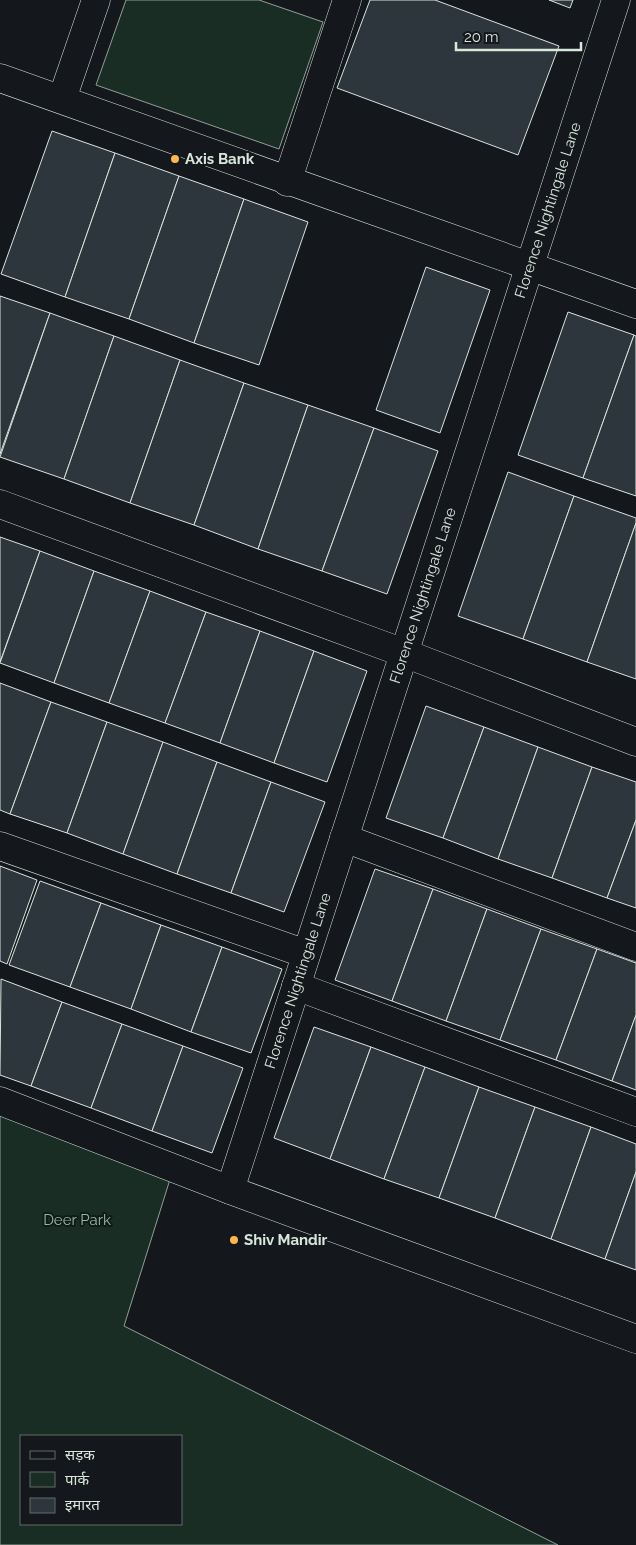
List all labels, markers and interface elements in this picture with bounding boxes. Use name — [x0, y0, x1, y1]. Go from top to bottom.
scale bar — [456, 20, 581, 52]
text: 20 m — [464, 28, 499, 46]
street label: Florence Nightingale Lane — [511, 120, 585, 300]
place label: Axis Bank — [185, 150, 255, 168]
marker: Axis Bank — [169, 153, 181, 165]
street label: Florence Nightingale Lane — [386, 505, 460, 686]
street label: Florence Nightingale Lane — [261, 890, 335, 1071]
park label: Deer Park — [43, 1211, 111, 1229]
place label: Shiv Mandir — [244, 1231, 328, 1249]
marker: Shiv Mandir — [228, 1234, 240, 1246]
legend — [20, 1435, 182, 1525]
text: सड़क — [65, 1446, 95, 1464]
text: पार्क — [65, 1471, 89, 1489]
text: इमारत — [65, 1496, 100, 1514]

